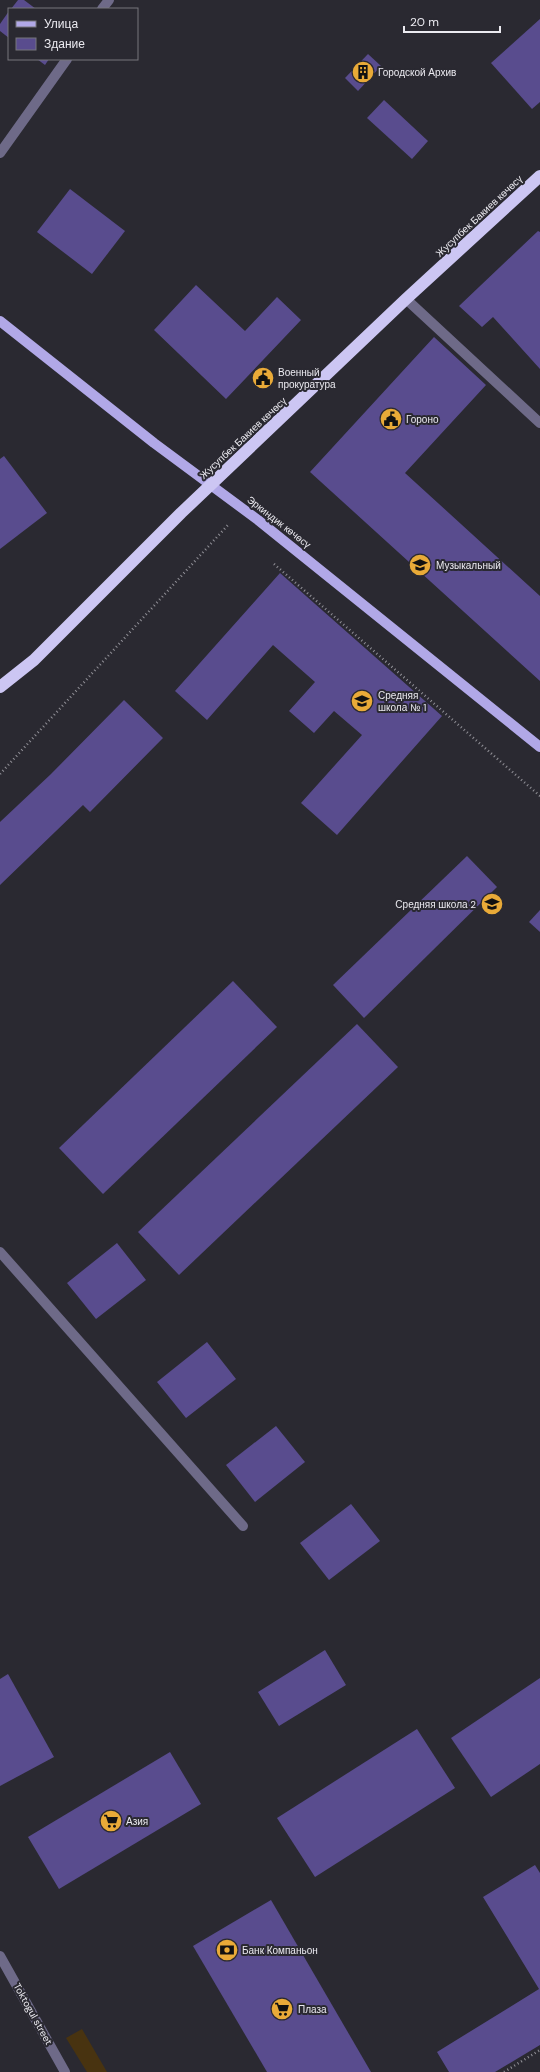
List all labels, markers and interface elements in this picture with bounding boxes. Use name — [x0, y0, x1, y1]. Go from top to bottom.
legend — [8, 8, 138, 60]
scale bar — [404, 8, 500, 34]
text: 20 m — [410, 14, 439, 30]
text: Улица — [44, 16, 78, 32]
text: Здание — [44, 36, 85, 52]
building icon: Городской Архив — [350, 59, 376, 85]
place label: Городской Архив — [378, 66, 456, 79]
street label: Жусупбек Бакиев көчөсү — [433, 172, 525, 260]
public building icon: Военный прокуратура — [250, 365, 276, 391]
place label: Военный прокуратура — [278, 366, 336, 391]
street label: Жусупбек Бакиев көчөсү — [197, 394, 289, 482]
public building icon: Гороно — [378, 406, 404, 432]
place label: Гороно — [406, 413, 439, 426]
street label: Эркиндик көчөсү — [244, 493, 314, 551]
school or university icon: Музыкальный — [407, 552, 433, 578]
place label: Музыкальный — [436, 559, 501, 572]
school or university icon: Средняя школа № 1 — [349, 688, 375, 714]
place label: Средняя школа № 1 — [378, 689, 426, 714]
school or university icon: Средняя школа 2 — [479, 891, 505, 917]
place label: Средняя школа 2 — [395, 898, 476, 911]
supermarket icon: Азия — [98, 1808, 124, 1834]
place label: Азия — [126, 1815, 148, 1828]
bank icon: Банк Компаньон — [214, 1937, 240, 1963]
place label: Банк Компаньон — [242, 1944, 318, 1957]
street label: Toktogul street — [11, 1981, 55, 2047]
supermarket icon: Плаза — [269, 1996, 295, 2022]
place label: Плаза — [298, 2003, 327, 2016]

